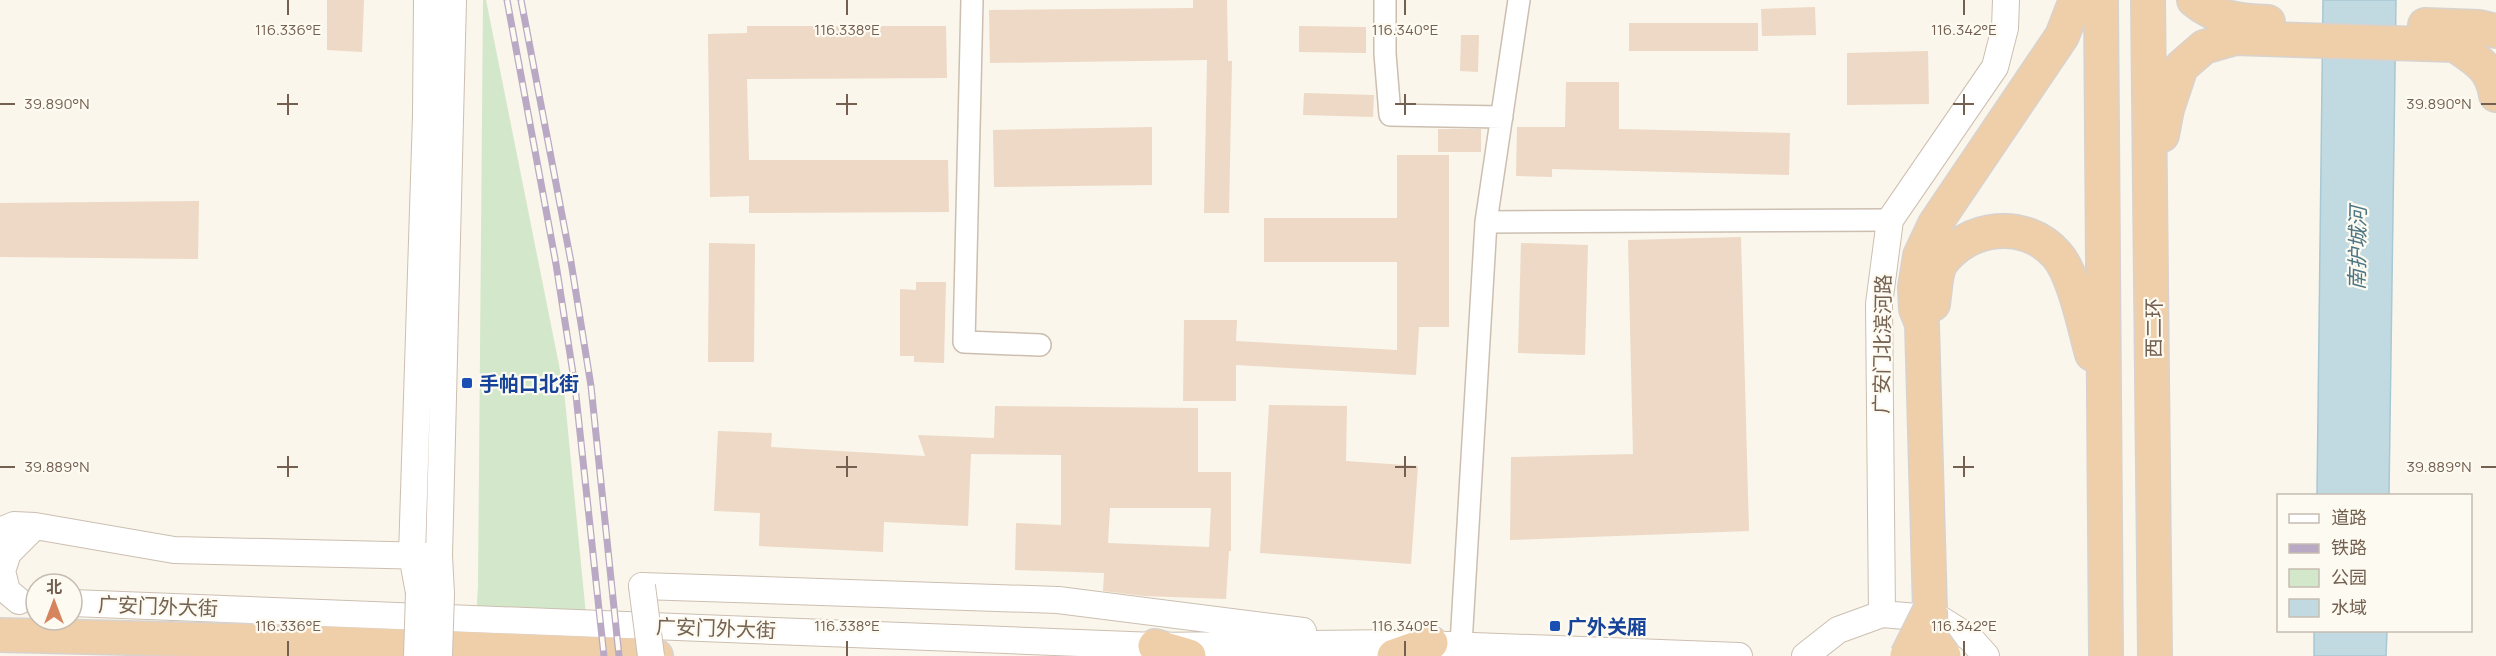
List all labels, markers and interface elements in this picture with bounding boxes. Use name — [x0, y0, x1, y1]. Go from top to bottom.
text: 116.336°E — [255, 19, 321, 40]
text: 116.338°E — [814, 19, 880, 40]
text: 116.340°E — [1372, 19, 1438, 40]
text: 116.342°E — [1931, 19, 1997, 40]
text: 39.890°N — [24, 93, 90, 114]
text: 39.890°N — [2406, 93, 2472, 114]
water label: 南护城河 — [2342, 202, 2372, 290]
street label: 广安门北滨河路 — [1867, 274, 1897, 414]
street label: 西二环 — [2140, 298, 2167, 358]
place label: 手帕口北街 — [479, 370, 579, 397]
marker: 手帕口北街 — [460, 376, 474, 390]
text: 39.889°N — [25, 456, 89, 477]
text: 39.889°N — [2407, 456, 2471, 477]
legend — [2277, 494, 2472, 632]
text: 道路 — [2331, 505, 2367, 529]
text: 铁路 — [2331, 535, 2367, 559]
text: 公园 — [2331, 565, 2367, 589]
north arrow — [24, 572, 84, 632]
text: 北 — [46, 576, 62, 598]
street label: 广安门外大街 — [98, 590, 218, 622]
text: 水域 — [2331, 595, 2367, 619]
street label: 广安门外大街 — [656, 612, 776, 644]
place label: 广外关厢 — [1567, 613, 1647, 640]
text: 116.336°E — [255, 615, 321, 636]
text: 116.338°E — [814, 615, 880, 636]
text: 116.340°E — [1372, 615, 1438, 636]
text: 116.342°E — [1931, 615, 1997, 636]
marker: 广外关厢 — [1548, 619, 1562, 633]

